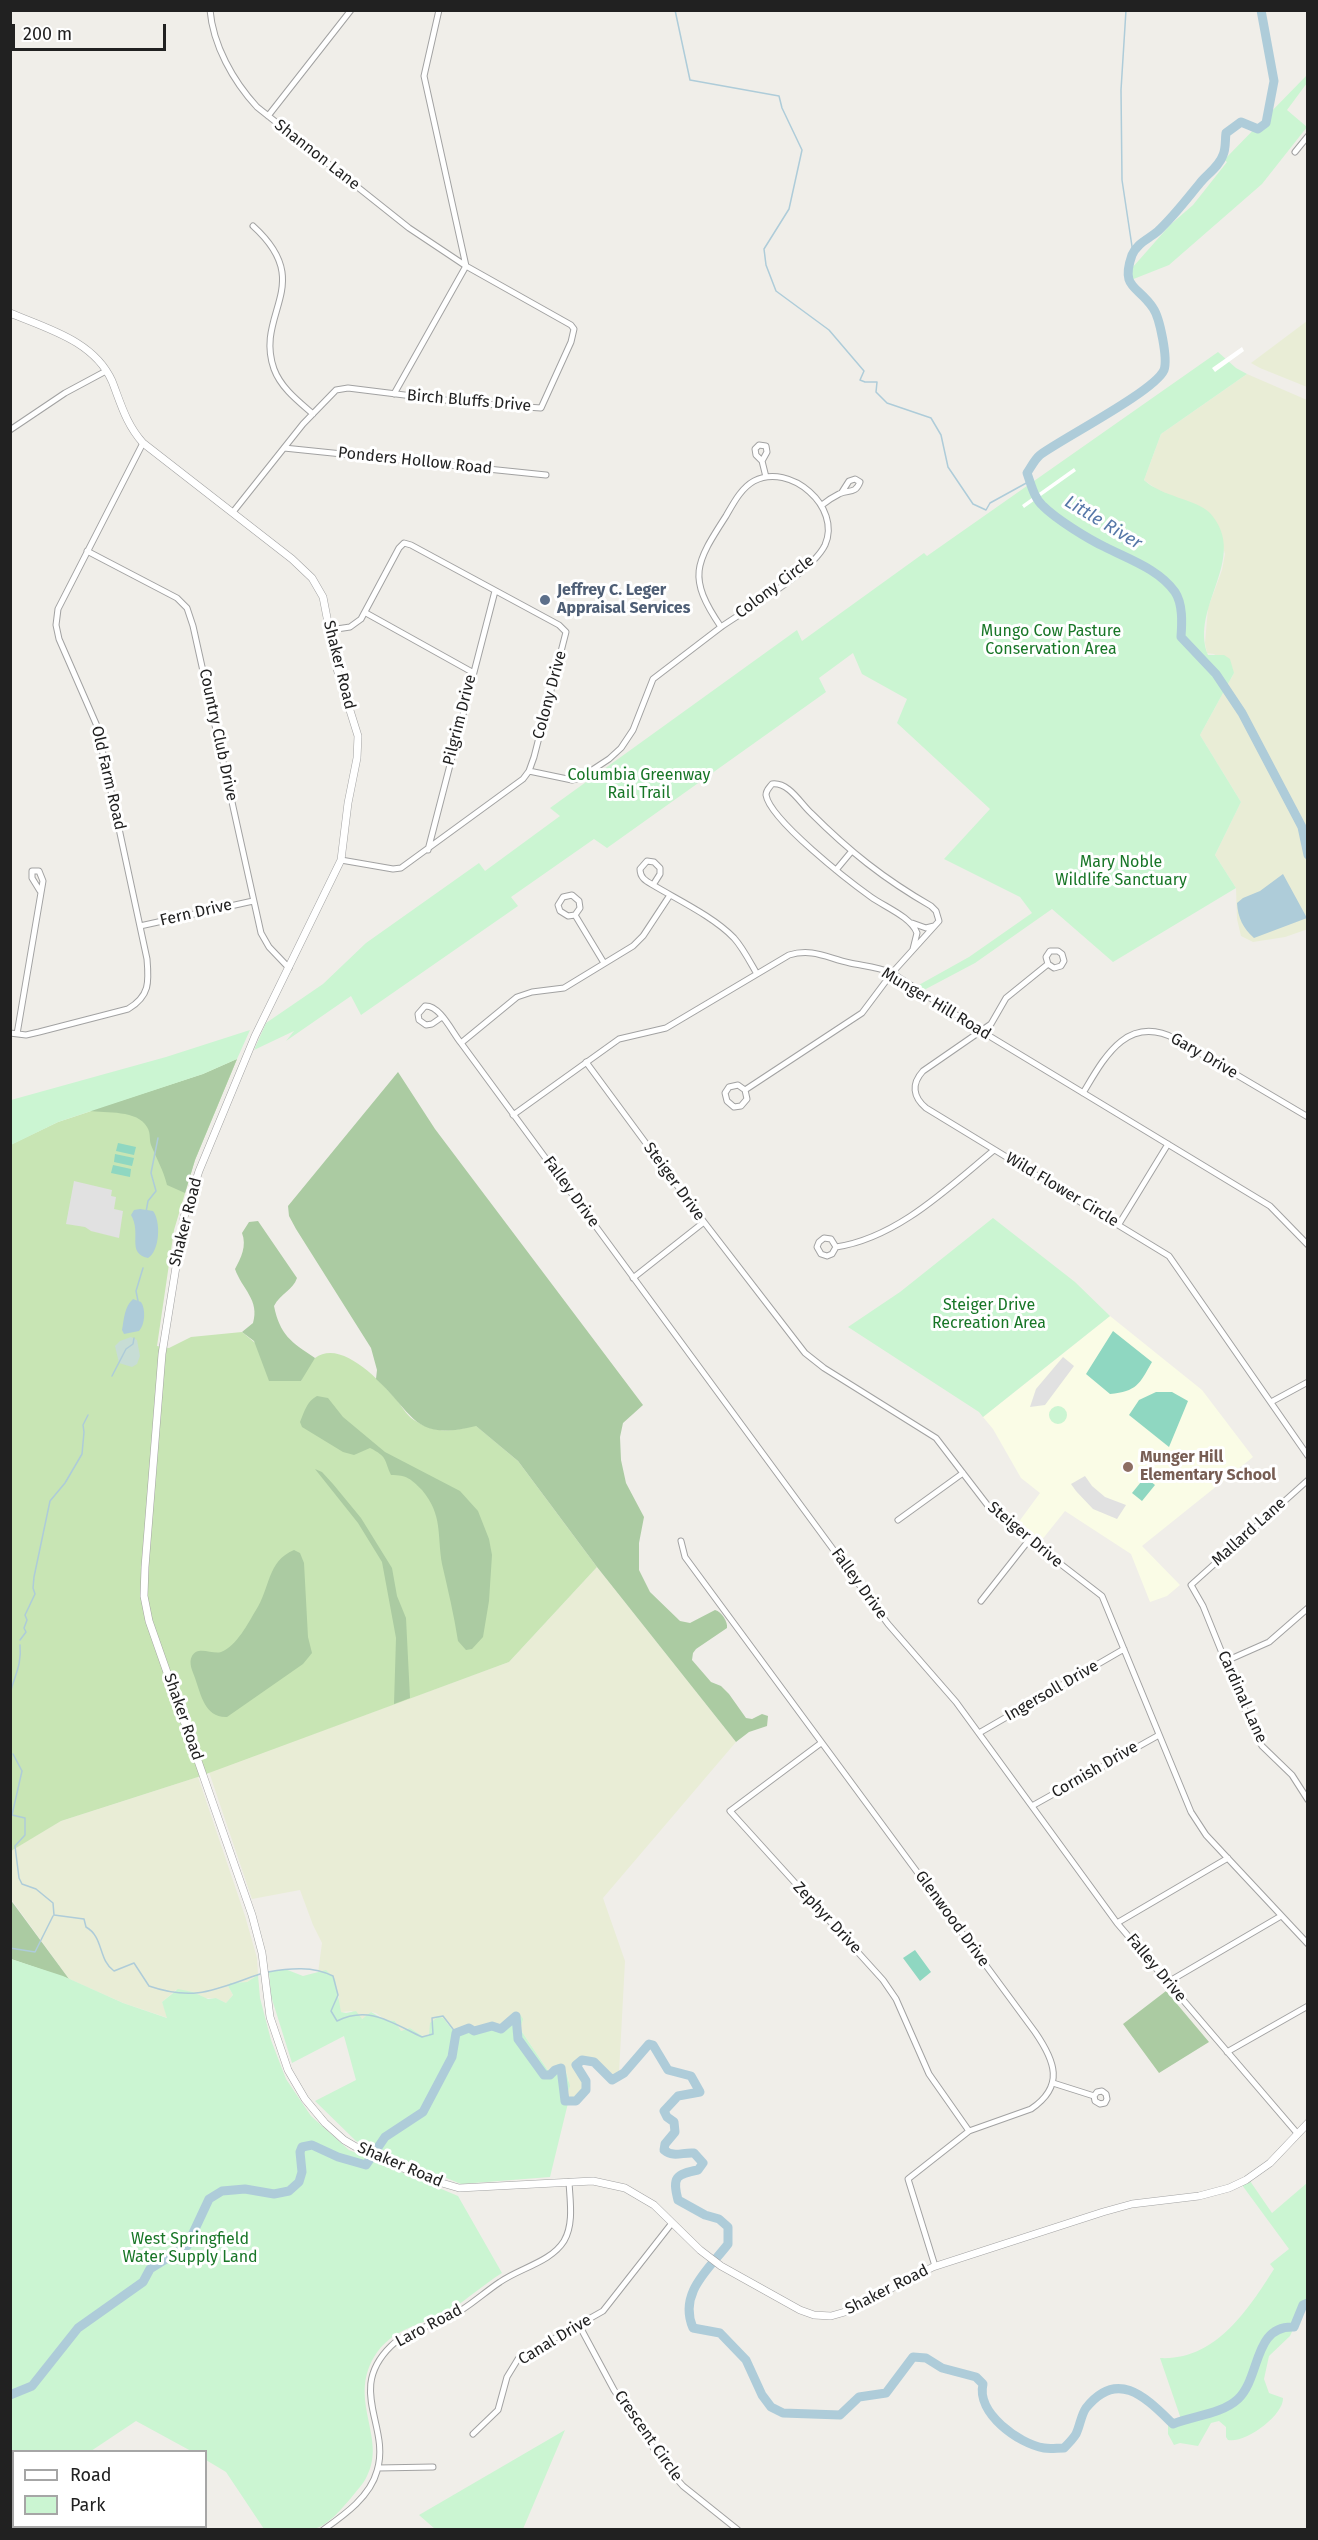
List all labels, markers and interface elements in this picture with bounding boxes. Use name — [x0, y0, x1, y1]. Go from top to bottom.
scale bar — [15, 12, 170, 50]
text: 200 m — [23, 23, 72, 45]
street label: Shannon Lane — [270, 116, 364, 194]
street label: Birch Bluffs Drive — [406, 386, 532, 416]
street label: Ponders Hollow Road — [337, 443, 493, 479]
water label: Little River — [1061, 492, 1145, 554]
street label: Colony Circle — [732, 551, 818, 623]
place label: Jeffrey C. Leger Appraisal Services — [557, 581, 690, 619]
marker: Jeffrey C. Leger Appraisal Services — [538, 593, 552, 607]
street label: Shaker Road — [319, 619, 359, 711]
park label: Mungo Cow Pasture Conservation Area — [981, 622, 1121, 660]
street label: Colony Drive — [529, 649, 571, 741]
street label: Country Club Drive — [195, 667, 241, 803]
street label: Pilgrim Drive — [439, 673, 481, 767]
street label: Old Farm Road — [87, 724, 129, 832]
park label: Columbia Greenway Rail Trail — [568, 766, 710, 804]
park label: Mary Noble Wildlife Sanctuary — [1055, 853, 1187, 891]
street label: Fern Drive — [158, 895, 234, 931]
street label: Munger Hill Road — [878, 964, 994, 1044]
street label: Gary Drive — [1167, 1029, 1241, 1083]
street label: Steiger Drive — [639, 1139, 709, 1225]
street label: Wild Flower Circle — [1002, 1149, 1122, 1231]
street label: Falley Drive — [539, 1153, 603, 1231]
street label: Shaker Road — [166, 1176, 206, 1268]
park label: Steiger Drive Recreation Area — [932, 1296, 1046, 1334]
place label: Munger Hill Elementary School — [1140, 1448, 1276, 1486]
marker: Munger Hill Elementary School — [1121, 1460, 1135, 1474]
street label: Mallard Lane — [1208, 1494, 1290, 1570]
street label: Steiger Drive — [984, 1498, 1066, 1572]
street label: Falley Drive — [827, 1545, 891, 1623]
street label: Cardinal Lane — [1213, 1648, 1271, 1746]
street label: Ingersoll Drive — [1002, 1656, 1102, 1726]
street label: Shaker Road — [159, 1671, 207, 1763]
street label: Cornish Drive — [1048, 1738, 1142, 1802]
street label: Glenwood Drive — [911, 1867, 993, 1971]
street label: Zephyr Drive — [789, 1878, 865, 1958]
street label: Falley Drive — [1122, 1930, 1190, 2006]
street label: Shaker Road — [354, 2138, 446, 2192]
park label: West Springfield Water Supply Land — [122, 2230, 258, 2268]
street label: Shaker Road — [842, 2261, 932, 2319]
street label: Laro Road — [392, 2300, 466, 2352]
street label: Canal Drive — [515, 2311, 595, 2369]
street label: Crescent Circle — [610, 2387, 686, 2485]
legend — [12, 2450, 207, 2528]
text: Road — [70, 2464, 112, 2486]
text: Park — [70, 2494, 105, 2516]

